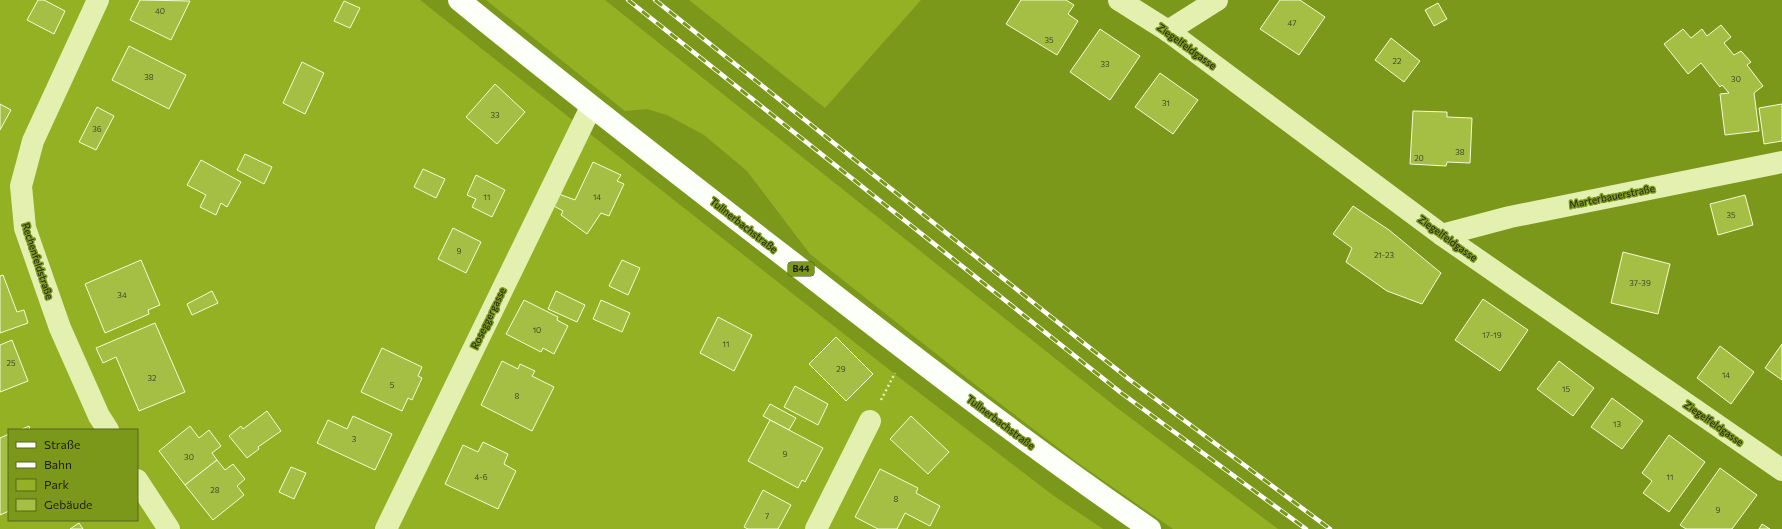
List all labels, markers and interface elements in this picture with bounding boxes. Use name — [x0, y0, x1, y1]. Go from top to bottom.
house number: 40 — [155, 6, 165, 16]
house number: 47 — [1288, 18, 1296, 28]
street label: Ziegelfeldgasse — [1155, 21, 1219, 71]
house number: 35 — [1044, 35, 1054, 45]
house number: 22 — [1393, 56, 1402, 66]
house number: 33 — [1100, 59, 1110, 69]
house number: 38 — [144, 72, 154, 82]
house number: 30 — [1731, 74, 1741, 84]
house number: 31 — [1162, 98, 1170, 108]
house number: 33 — [490, 110, 500, 120]
house number: 36 — [92, 124, 102, 134]
house number: 38 — [1455, 147, 1465, 157]
house number: 20 — [1414, 153, 1424, 163]
street label: Marterbauerstraße — [1568, 182, 1656, 210]
house number: 11 — [484, 192, 490, 202]
house number: 14 — [593, 192, 601, 202]
street label: Tullnerbachstraße — [708, 195, 780, 255]
house number: 35 — [1726, 210, 1736, 220]
street label: Ziegelfeldgasse — [1416, 213, 1480, 263]
street label: Rechenfeldstraße — [20, 221, 56, 301]
house number: 9 — [457, 246, 462, 256]
house number: 21-23 — [1374, 250, 1395, 260]
road number: B44 — [788, 262, 814, 276]
house number: 37-39 — [1629, 278, 1651, 288]
street label: Roseggergasse — [468, 285, 508, 351]
house number: 34 — [117, 290, 127, 300]
house number: 10 — [533, 325, 541, 335]
house number: 17-19 — [1482, 330, 1502, 340]
house number: 11 — [723, 339, 729, 349]
house number: 25 — [6, 358, 16, 368]
house number: 29 — [836, 364, 846, 374]
house number: 14 — [1722, 370, 1730, 380]
house number: 32 — [148, 373, 157, 383]
house number: 5 — [390, 380, 395, 390]
house number: 15 — [1562, 384, 1570, 394]
house number: 8 — [515, 391, 520, 401]
street label: Tullnerbachstraße — [965, 392, 1037, 452]
street label: Ziegelfeldgasse — [1682, 398, 1746, 448]
house number: 13 — [1613, 419, 1621, 429]
legend — [8, 429, 138, 521]
house number: 3 — [352, 434, 357, 444]
text: Straße — [44, 437, 80, 451]
house number: 9 — [783, 449, 788, 459]
house number: 30 — [184, 452, 194, 462]
text: Bahn — [44, 457, 72, 471]
house number: 4-6 — [474, 472, 488, 482]
house number: 11 — [1667, 472, 1673, 482]
text: Park — [44, 477, 70, 491]
house number: 28 — [210, 485, 220, 495]
house number: 8 — [894, 494, 899, 504]
text: Gebäude — [44, 497, 92, 511]
house number: 9 — [1716, 505, 1721, 515]
house number: 7 — [765, 511, 769, 521]

